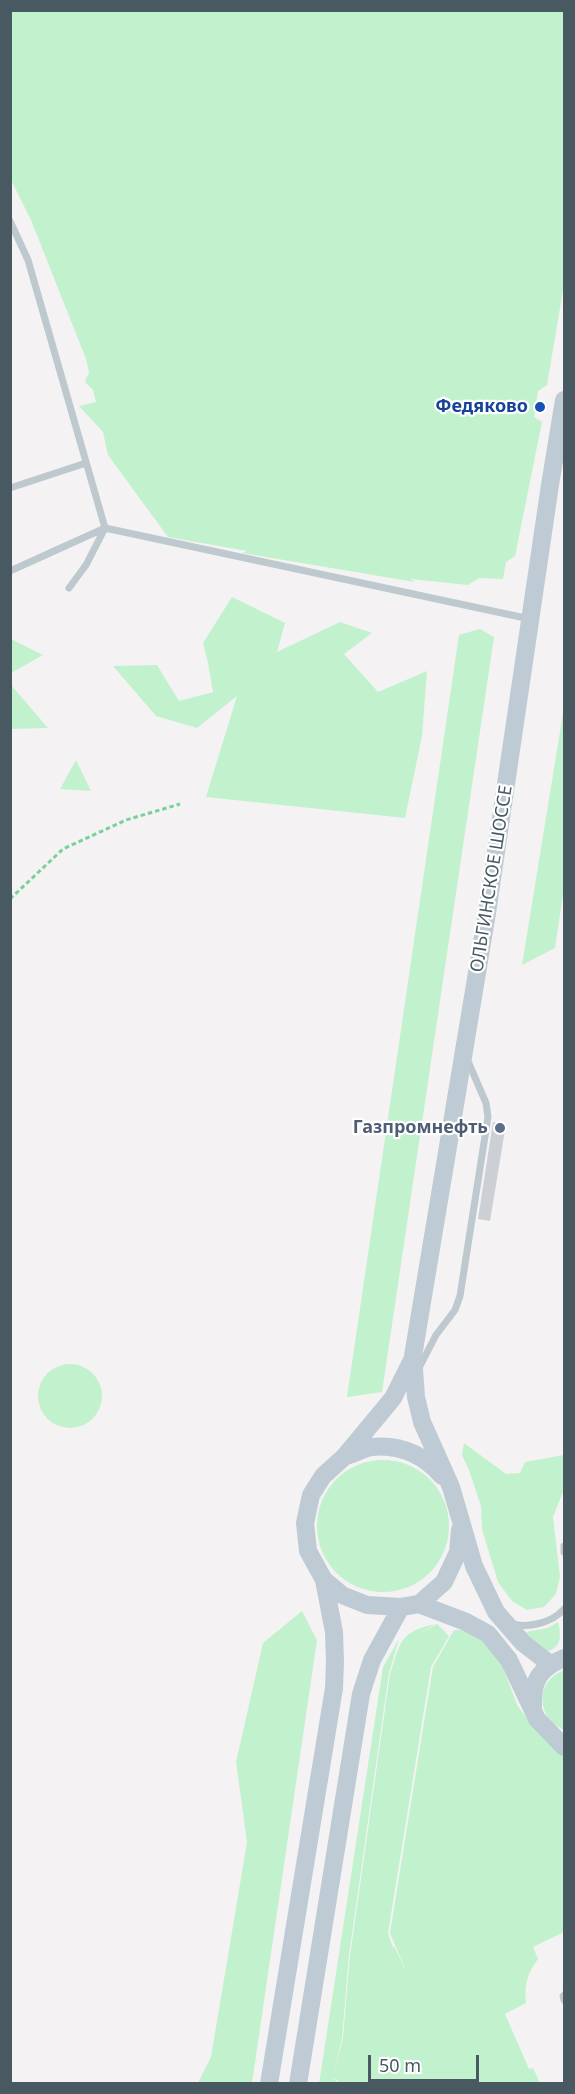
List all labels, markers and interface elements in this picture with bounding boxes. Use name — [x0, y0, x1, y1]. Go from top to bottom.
place label: Федяково — [435, 396, 528, 418]
marker: Федяково — [533, 400, 547, 414]
street label: ОЛЬГИНСКОЕ ШОССЕ — [467, 784, 517, 974]
place label: Газпромнефть — [353, 1117, 488, 1139]
marker: Газпромнефть — [493, 1121, 507, 1135]
scale bar — [371, 2043, 482, 2081]
text: 50 m — [379, 2053, 421, 2077]

